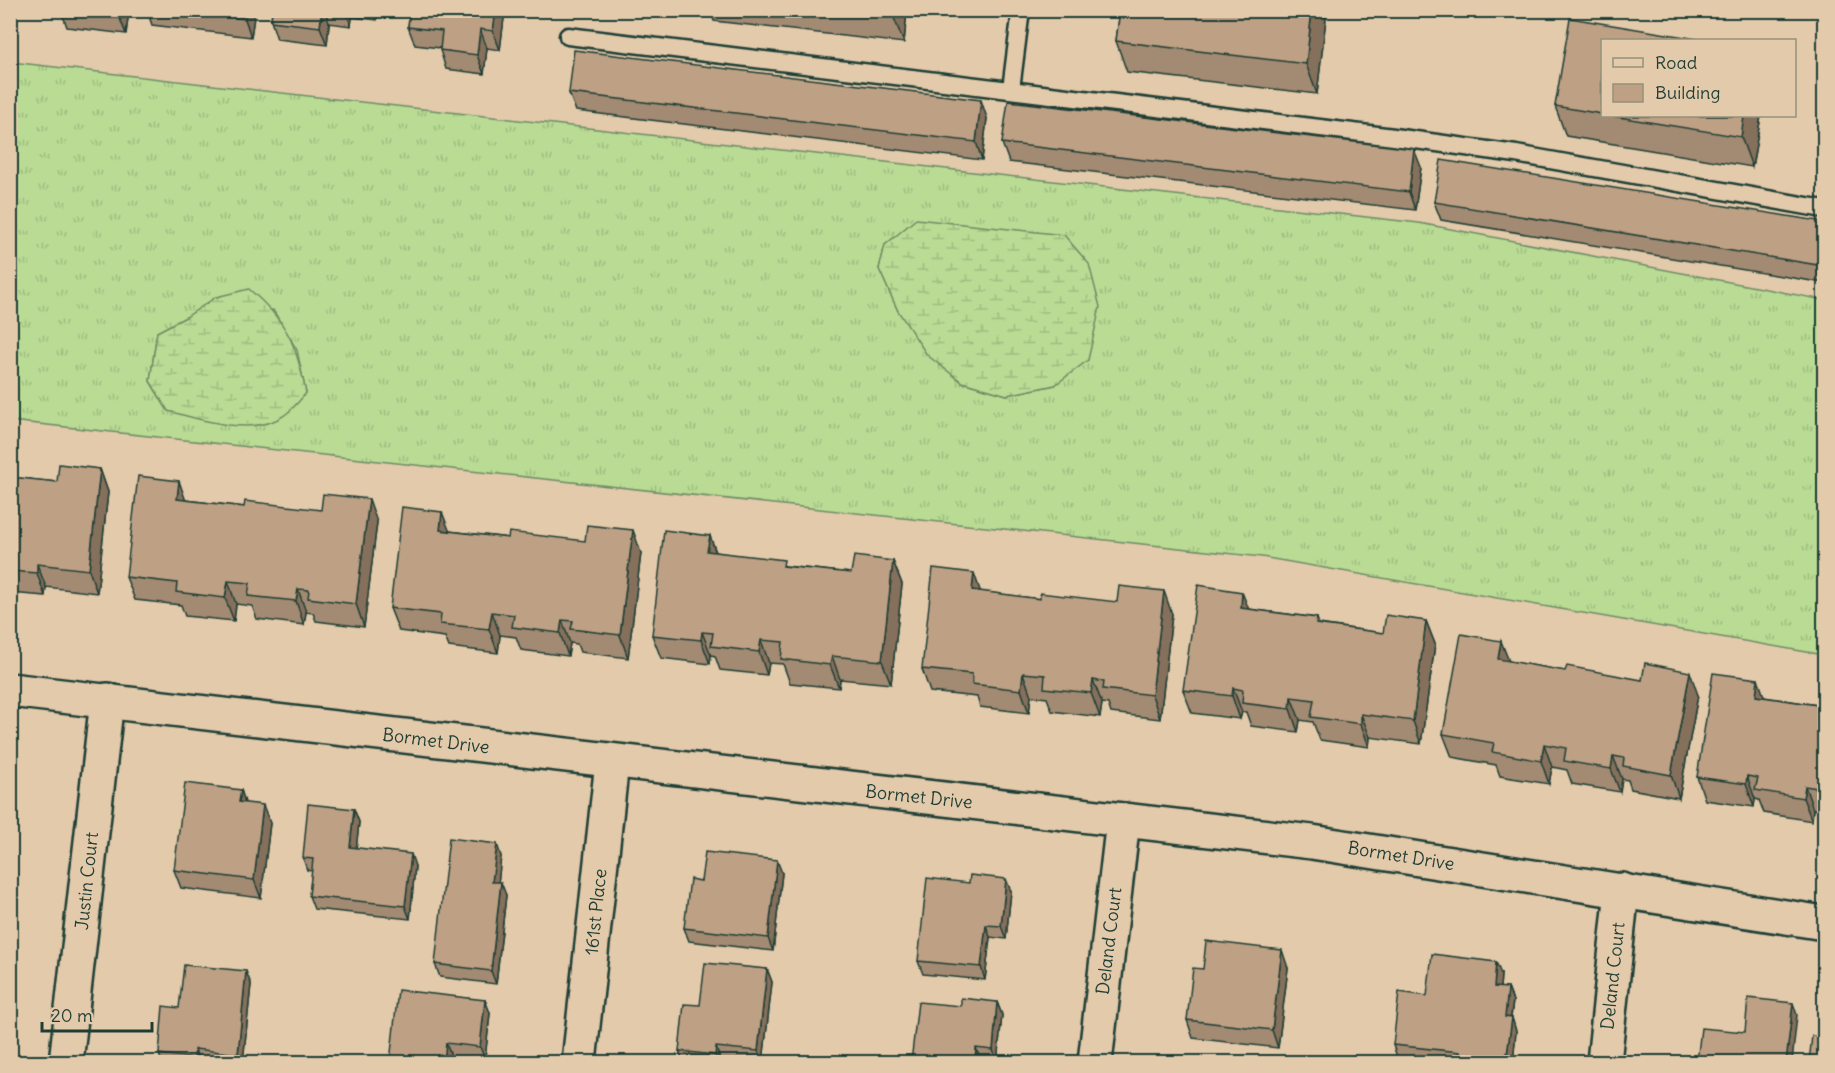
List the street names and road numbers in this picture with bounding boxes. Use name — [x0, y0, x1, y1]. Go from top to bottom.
street label: Bormet Drive — [381, 723, 491, 758]
street label: Bormet Drive — [864, 779, 974, 814]
street label: Justin Court — [70, 831, 103, 931]
street label: Bormet Drive — [1346, 836, 1456, 875]
street label: 161st Place — [580, 868, 611, 956]
street label: Deland Court — [1091, 886, 1126, 996]
street label: Deland Court — [1595, 921, 1630, 1031]

